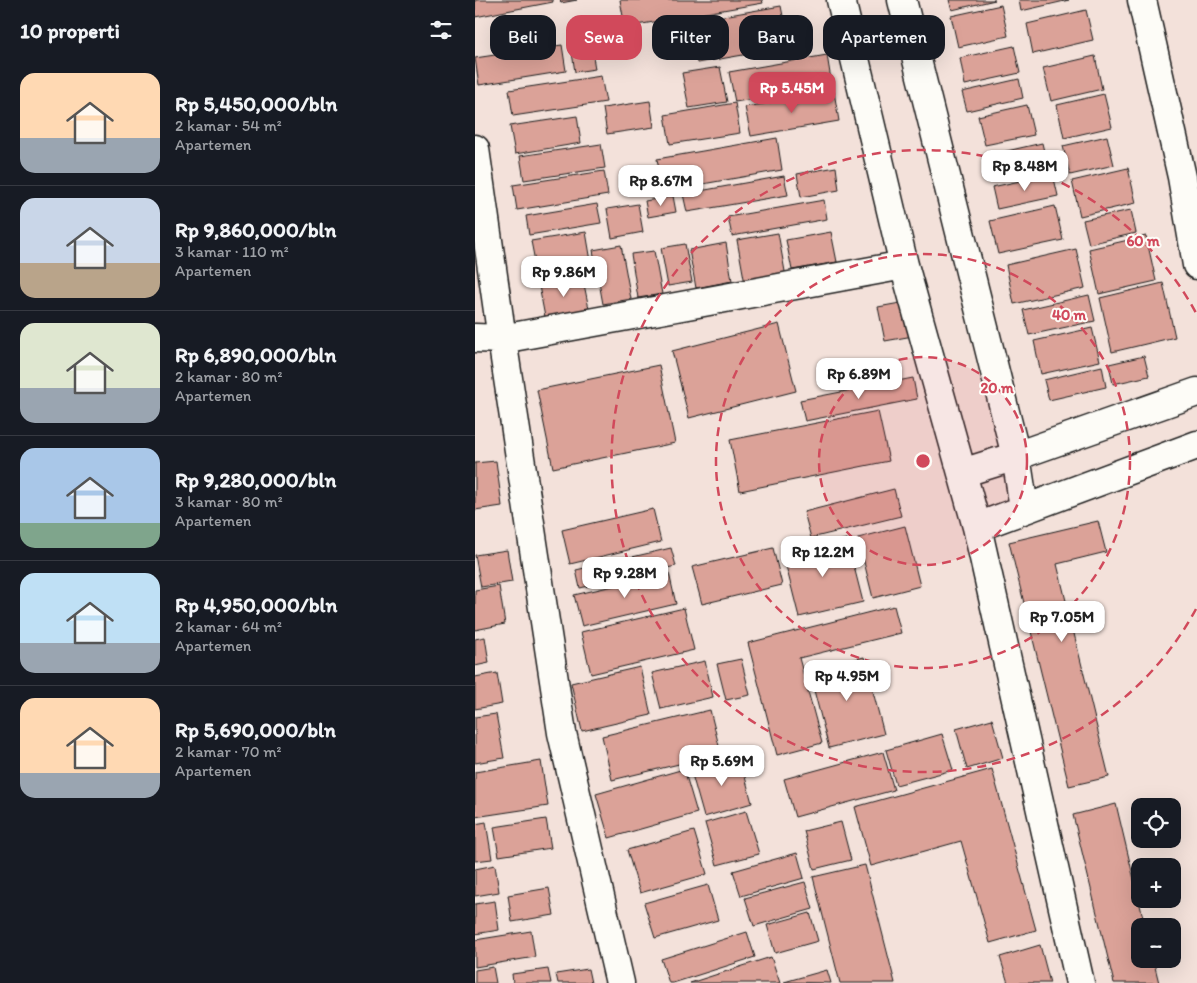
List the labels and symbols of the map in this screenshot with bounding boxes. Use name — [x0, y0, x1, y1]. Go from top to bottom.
pin: Rp 5.45M — [740, 72, 844, 114]
pin: Rp 8.48M — [973, 150, 1077, 192]
pin: Rp 8.67M — [609, 164, 713, 207]
text: 60 m — [1126, 232, 1160, 250]
pin: Rp 9.86M — [512, 256, 616, 298]
text: 40 m — [1052, 306, 1087, 324]
pin: Rp 6.89M — [807, 358, 911, 400]
text: 20 m — [980, 379, 1014, 397]
centre of rings — [914, 452, 932, 470]
pin: Rp 12.2M — [771, 536, 875, 578]
pin: Rp 9.28M — [573, 556, 677, 599]
pin: Rp 7.05M — [1010, 600, 1114, 643]
pin: Rp 4.95M — [795, 660, 899, 702]
pin: Rp 5.69M — [670, 744, 774, 787]

